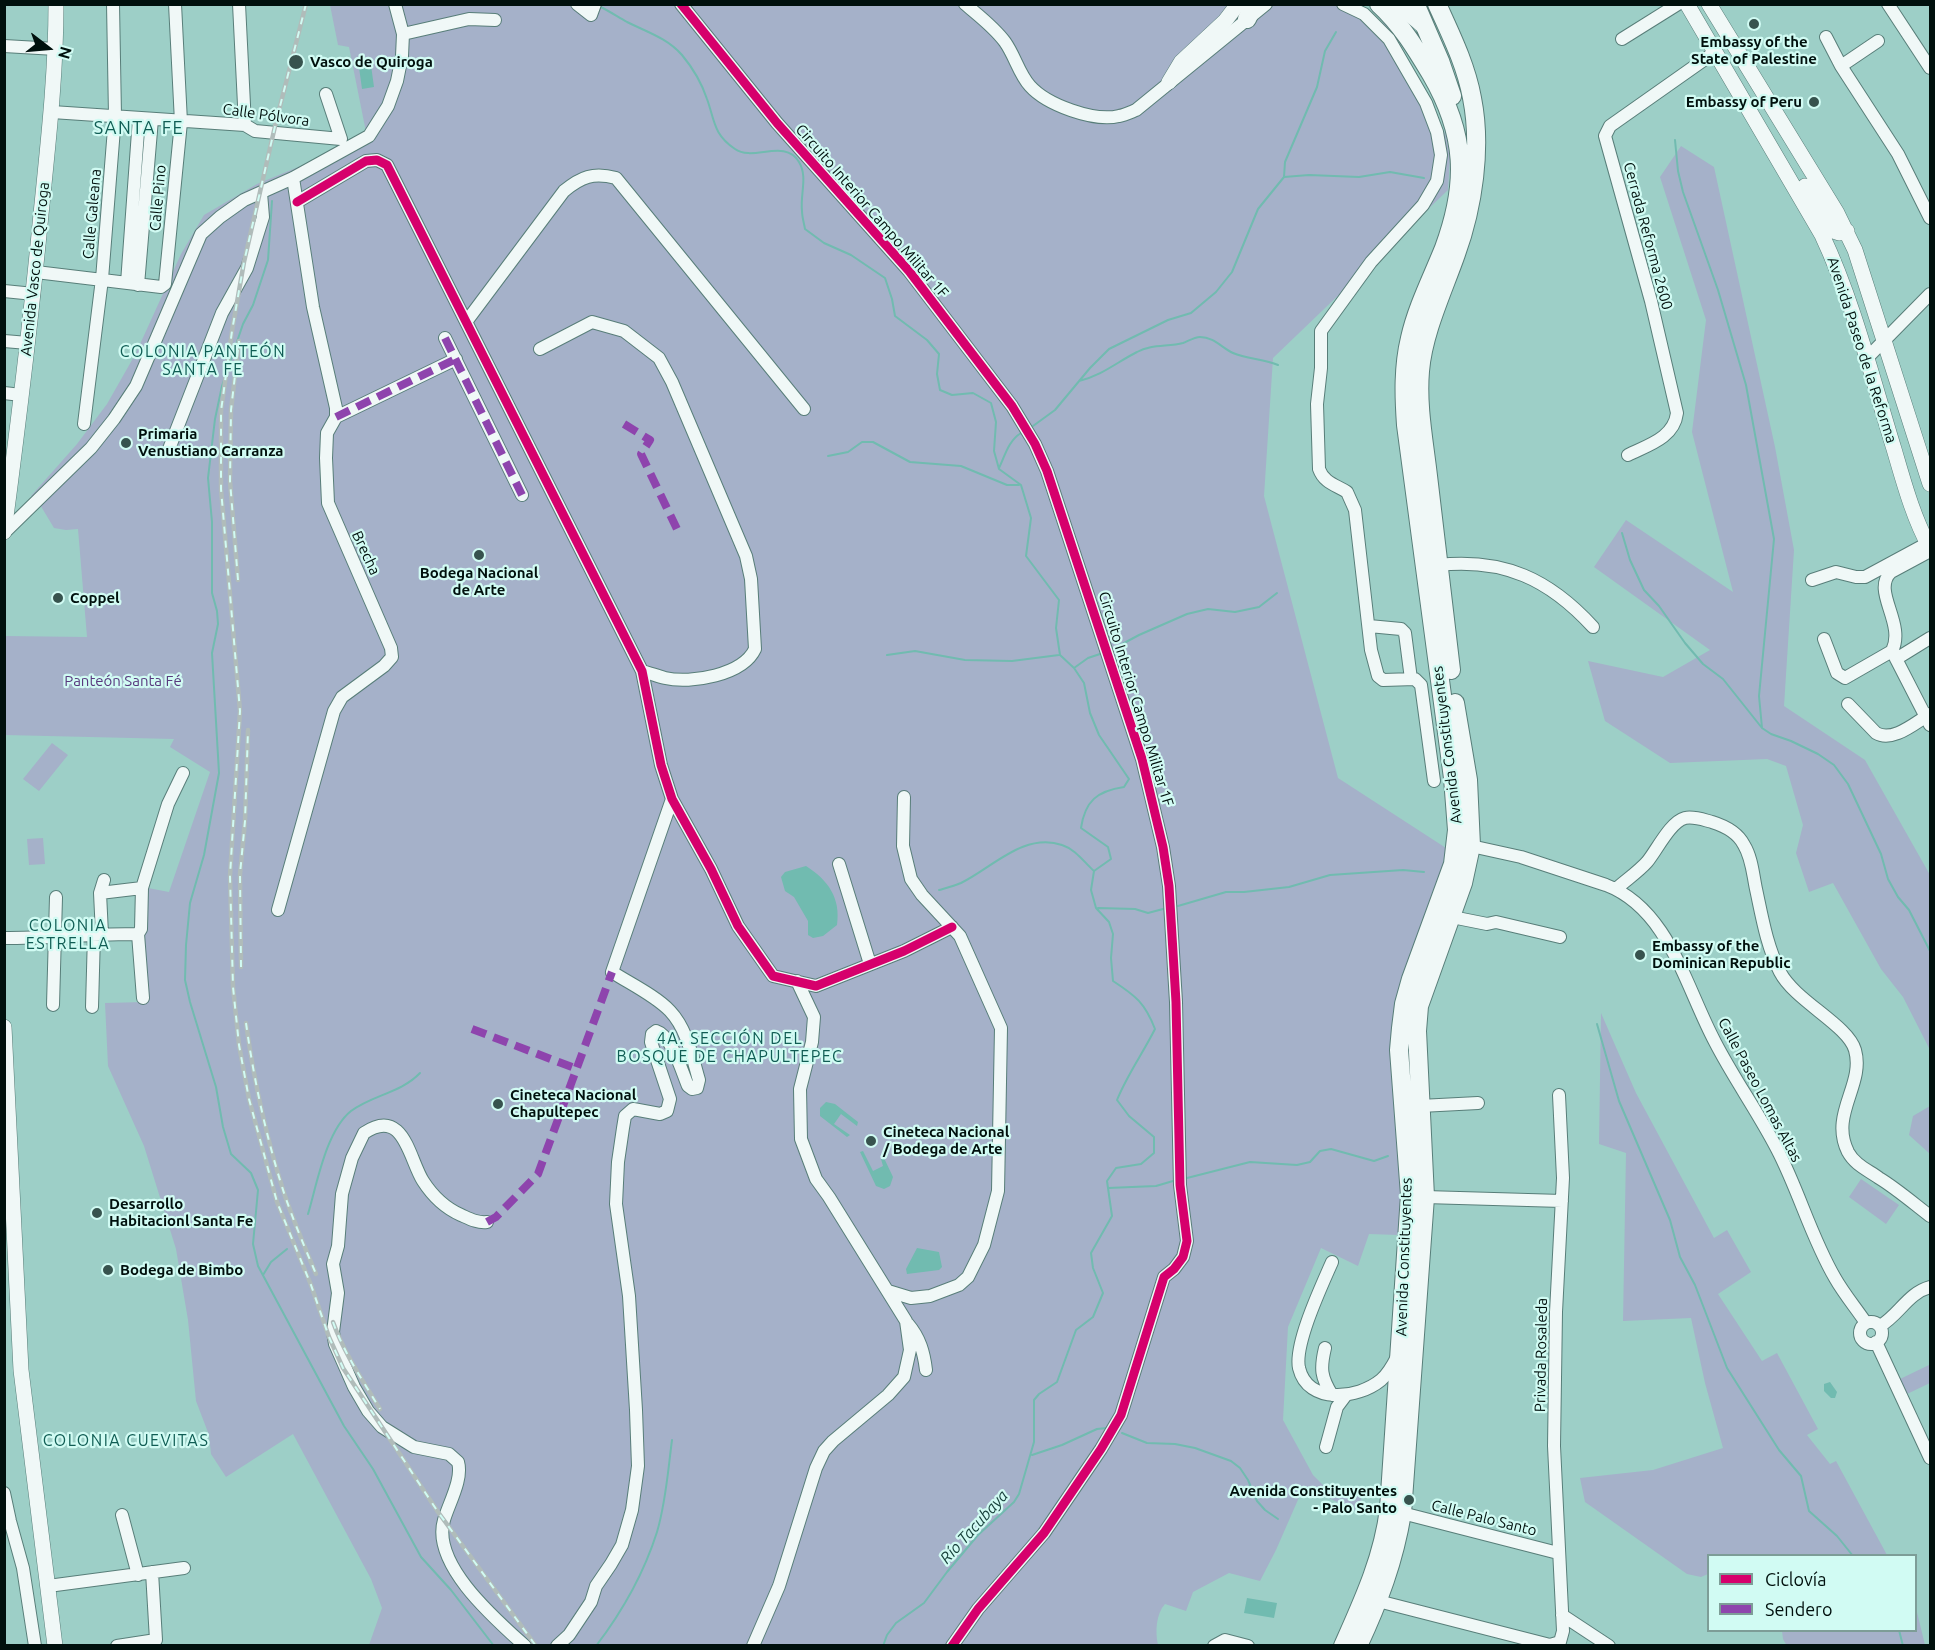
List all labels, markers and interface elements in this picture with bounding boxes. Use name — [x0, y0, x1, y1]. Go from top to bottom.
marker: Embassy of the State of Palestine — [1747, 17, 1761, 31]
north arrow — [18, 18, 78, 78]
place label: Embassy of the State of Palestine — [1691, 33, 1817, 68]
text: N — [55, 45, 76, 61]
marker: Vasco de Quiroga — [287, 53, 305, 71]
place label: Vasco de Quiroga — [310, 53, 433, 71]
place label: Embassy of Peru — [1686, 93, 1802, 111]
marker: Embassy of Peru — [1807, 95, 1821, 109]
street label: Calle Pólvora — [221, 100, 311, 130]
district label: SANTA FE — [94, 117, 184, 139]
street label: Circuito Interior Campo Militar 1F — [792, 121, 952, 301]
street label: Cerrada Reforma 2600 — [1620, 160, 1676, 312]
street label: Calle Pino — [146, 164, 170, 232]
street label: Calle Galeana — [79, 168, 105, 260]
street label: Avenida Vasco de Quiroga — [17, 181, 53, 357]
street label: Avenida Paseo de la Reforma — [1823, 255, 1901, 445]
district label: COLONIA PANTEÓN SANTA FE — [120, 342, 286, 380]
place label: Primaria Venustiano Carranza — [138, 425, 283, 460]
marker: Primaria Venustiano Carranza — [119, 436, 133, 450]
street label: Brecha — [348, 528, 384, 578]
marker: Bodega Nacional de Arte — [472, 548, 486, 562]
place label: Bodega Nacional de Arte — [420, 564, 538, 599]
place label: Coppel — [70, 589, 120, 607]
street label: Circuito Interior Campo Militar 1F — [1095, 589, 1177, 809]
marker: Coppel — [51, 591, 65, 605]
street label: Avenida Constituyentes — [1428, 665, 1466, 825]
park label: Panteón Santa Fé — [64, 672, 182, 690]
district label: COLONIA ESTRELLA — [26, 916, 110, 954]
place label: Embassy of the Dominican Republic — [1652, 937, 1791, 972]
marker: Embassy of the Dominican Republic — [1633, 948, 1647, 962]
street label: Calle Paseo Lomas Altas — [1714, 1015, 1806, 1165]
district label: 4A. SECCIÓN DEL BOSQUE DE CHAPULTEPEC — [617, 1029, 843, 1067]
place label: Cineteca Nacional Chapultepec — [510, 1086, 636, 1121]
marker: Cineteca Nacional Chapultepec — [491, 1097, 505, 1111]
place label: Cineteca Nacional / Bodega de Arte — [883, 1123, 1009, 1158]
marker: Cineteca Nacional / Bodega de Arte — [864, 1134, 878, 1148]
street label: Avenida Constituyentes — [1392, 1177, 1416, 1337]
place label: Desarrollo Habitacionl Santa Fe — [109, 1195, 253, 1230]
marker: Desarrollo Habitacionl Santa Fe — [90, 1206, 104, 1220]
place label: Bodega de Bimbo — [120, 1261, 243, 1279]
marker: Bodega de Bimbo — [101, 1263, 115, 1277]
street label: Privada Rosaleda — [1531, 1298, 1551, 1412]
district label: COLONIA CUEVITAS — [43, 1431, 209, 1451]
place label: Avenida Constituyentes - Palo Santo — [1230, 1482, 1397, 1517]
water label: Río Tacubaya — [936, 1486, 1012, 1568]
marker: Avenida Constituyentes - Palo Santo — [1402, 1493, 1416, 1507]
street label: Calle Palo Santo — [1429, 1496, 1539, 1540]
legend — [1707, 1554, 1917, 1632]
text: Ciclovía — [1765, 1569, 1826, 1589]
text: Sendero — [1765, 1599, 1832, 1619]

